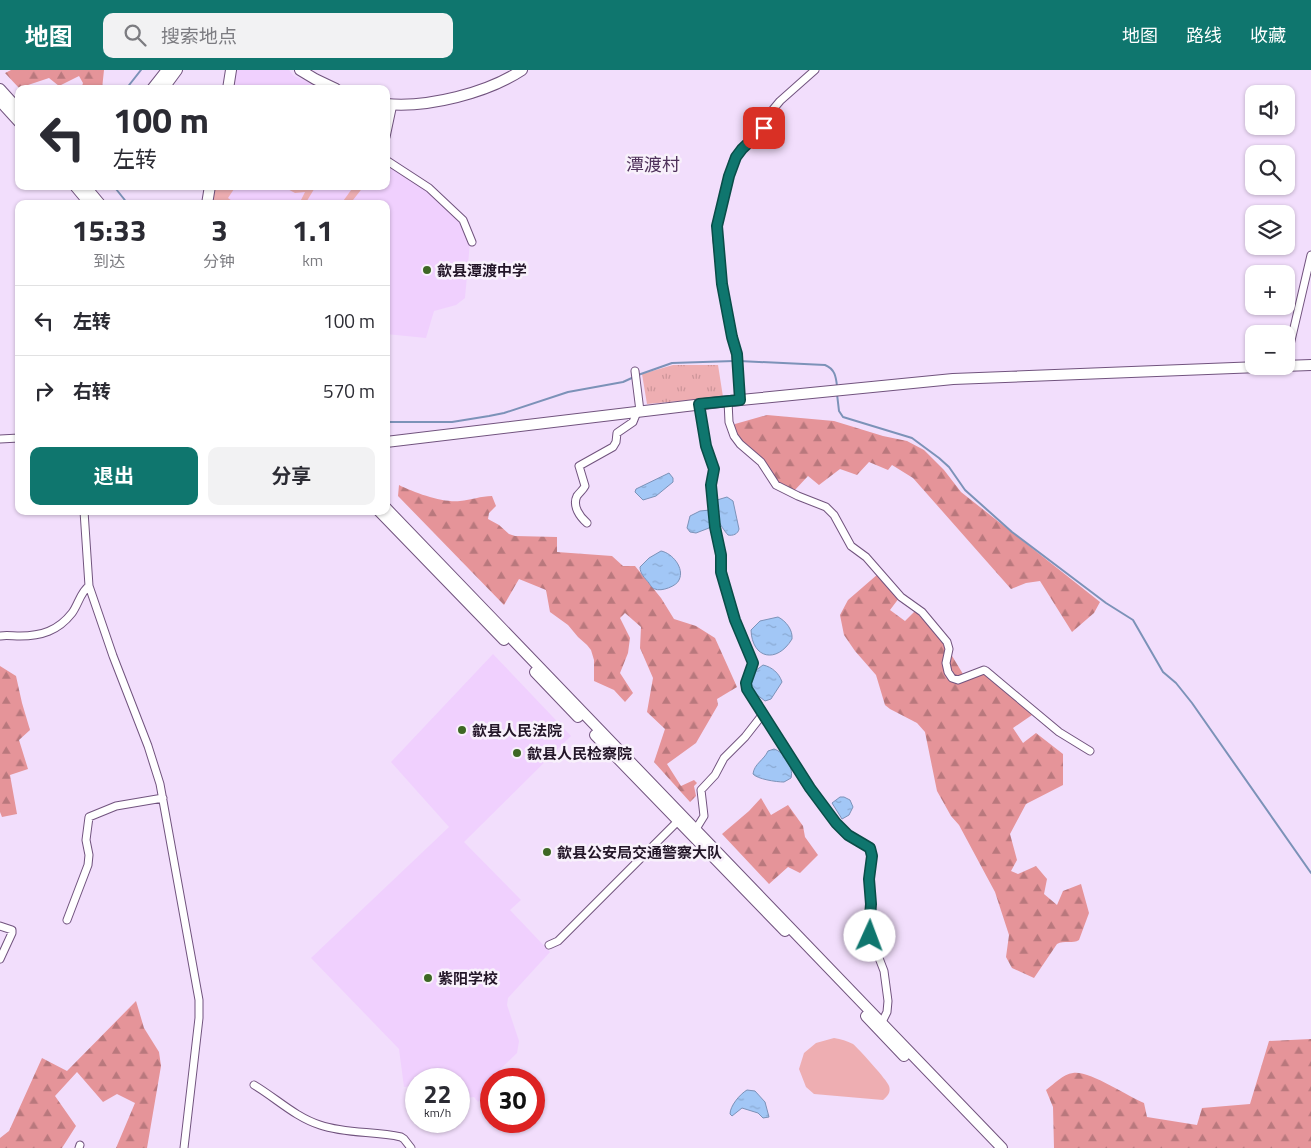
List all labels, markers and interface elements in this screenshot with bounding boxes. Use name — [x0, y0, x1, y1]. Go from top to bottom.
search box — [103, 13, 453, 58]
text: 地图 — [25, 18, 73, 54]
icon: search — [121, 21, 149, 49]
text: 搜索地点 — [161, 21, 237, 50]
text: 地图 — [1122, 22, 1158, 49]
text: 路线 — [1186, 22, 1222, 49]
text: 收藏 — [1250, 22, 1286, 49]
map controls — [1245, 85, 1295, 375]
button: sound — [1245, 85, 1295, 135]
text: 100 m — [113, 93, 209, 147]
icon: left — [30, 105, 95, 170]
pin — [743, 107, 785, 149]
icon: arrive — [750, 114, 778, 142]
text: 左转 — [113, 142, 157, 176]
button: search — [1245, 145, 1295, 195]
district label: 潭渡村 — [626, 151, 680, 178]
button: layers — [1245, 205, 1295, 255]
text: 15:33 — [72, 207, 147, 253]
text: 3 — [211, 207, 228, 253]
text: 1.1 — [292, 207, 333, 253]
text: km — [302, 248, 323, 272]
text: 到达 — [93, 249, 125, 273]
text: 分钟 — [203, 249, 235, 273]
place label: 歙县潭渡中学 — [437, 259, 527, 282]
marker: 歙县潭渡中学 — [421, 264, 433, 276]
button: + — [1245, 265, 1295, 315]
text: 左转 — [73, 306, 111, 335]
text: 100 m — [323, 306, 375, 335]
icon: left — [30, 307, 58, 335]
button: − — [1245, 325, 1295, 375]
text: 右转 — [73, 376, 111, 405]
text: 570 m — [323, 376, 375, 405]
icon: right — [30, 377, 58, 405]
button: 退出 — [30, 447, 198, 505]
button: 分享 — [208, 447, 375, 505]
place label: 歙县人民法院 — [472, 719, 562, 742]
marker: 歙县人民法院 — [456, 724, 468, 736]
place label: 歙县人民检察院 — [527, 742, 632, 765]
marker: 歙县人民检察院 — [511, 747, 523, 759]
place label: 歙县公安局交通警察大队 — [557, 841, 722, 864]
marker: 歙县公安局交通警察大队 — [541, 846, 553, 858]
position arrow — [843, 909, 895, 961]
place label: 紫阳学校 — [438, 967, 498, 990]
marker: 紫阳学校 — [422, 972, 434, 984]
speed limit sign: 30 — [480, 1068, 545, 1133]
text: 22 — [423, 1075, 452, 1113]
text: km/h — [424, 1103, 451, 1122]

